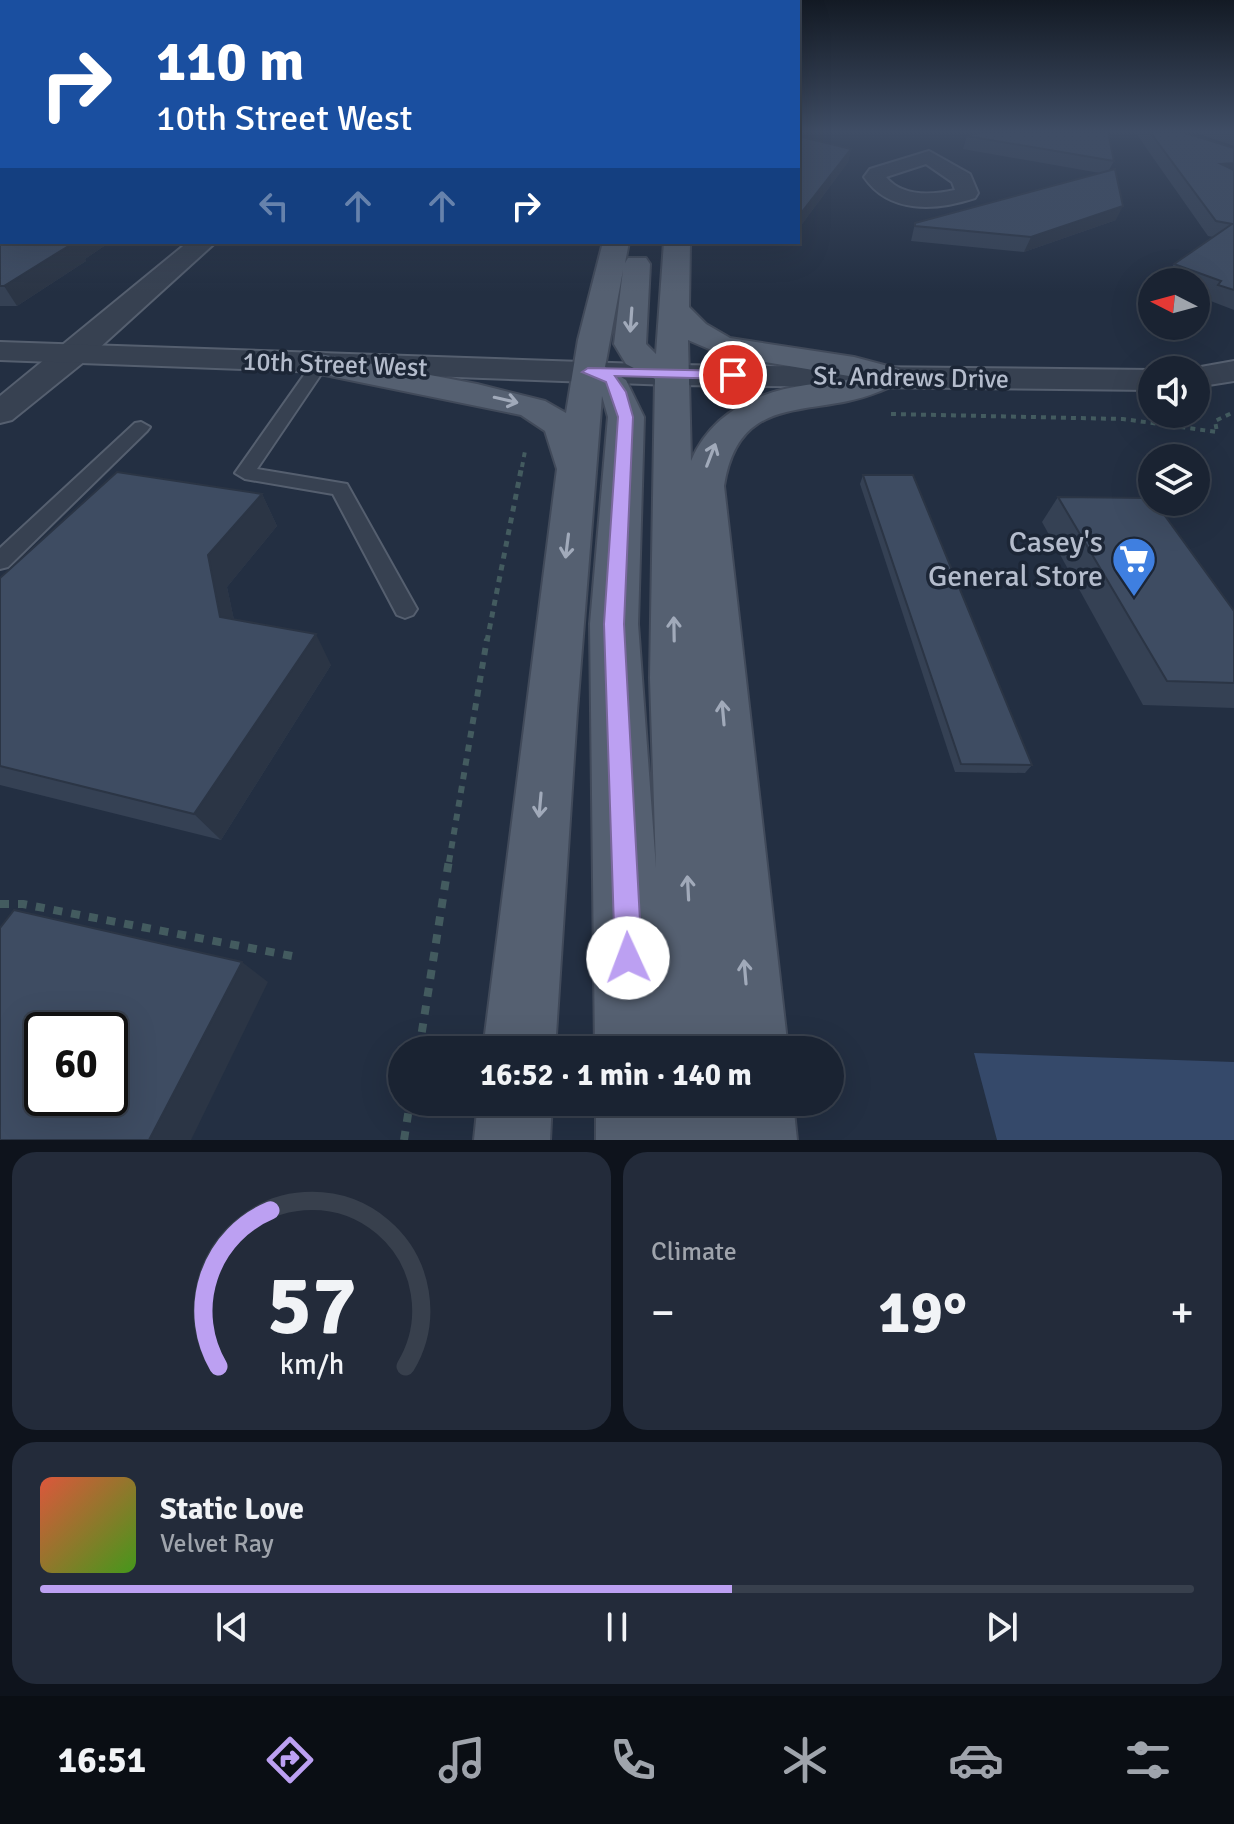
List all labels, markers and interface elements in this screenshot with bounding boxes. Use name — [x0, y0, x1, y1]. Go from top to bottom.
text: 110 m — [156, 27, 304, 96]
icon: right — [24, 32, 128, 136]
text: 10th Street West — [156, 96, 412, 141]
icon: left — [252, 184, 296, 228]
icon: ahead — [336, 184, 380, 228]
icon: ahead — [420, 184, 464, 228]
icon: right — [504, 184, 548, 228]
north arrow — [1138, 268, 1210, 340]
map controls — [1138, 268, 1210, 516]
one-way arrow — [623, 306, 638, 332]
pin — [699, 341, 767, 409]
street label: 10th Street West — [242, 346, 428, 384]
icon: arrive — [711, 353, 755, 397]
button: sound — [1138, 356, 1210, 428]
street label: St. Andrews Drive — [813, 360, 1009, 396]
one-way arrow — [493, 393, 519, 408]
one-way arrow — [705, 443, 719, 468]
button: layers — [1138, 444, 1210, 516]
place label: Casey's General Store — [928, 524, 1103, 595]
one-way arrow — [560, 532, 575, 559]
supermarket icon: Casey's General Store — [1110, 535, 1158, 598]
one-way arrow — [667, 616, 682, 643]
one-way arrow — [715, 700, 730, 727]
one-way arrow — [533, 791, 548, 817]
one-way arrow — [680, 875, 695, 902]
position arrow — [586, 916, 670, 1000]
one-way arrow — [738, 959, 753, 986]
speed limit sign: 60 — [24, 1012, 128, 1116]
text: 16:52 · 1 min · 140 m — [480, 1057, 752, 1094]
text: Climate — [651, 1236, 737, 1268]
text: 57 — [267, 1255, 356, 1357]
text: 19° — [878, 1276, 967, 1350]
text: − — [651, 1286, 675, 1340]
text: + — [1170, 1286, 1194, 1340]
text: km/h — [279, 1347, 344, 1382]
text: Static Love — [160, 1491, 304, 1528]
text: Velvet Ray — [160, 1528, 274, 1560]
icon: previous — [210, 1605, 254, 1649]
icon: pause — [595, 1605, 639, 1649]
icon: next — [980, 1605, 1024, 1649]
icon: directions — [262, 1732, 318, 1788]
icon: music — [434, 1732, 490, 1788]
icon: phone — [605, 1732, 661, 1788]
icon: climate — [777, 1732, 833, 1788]
icon: car — [948, 1732, 1004, 1788]
icon: filters — [1120, 1732, 1176, 1788]
text: 16:51 — [58, 1738, 146, 1783]

